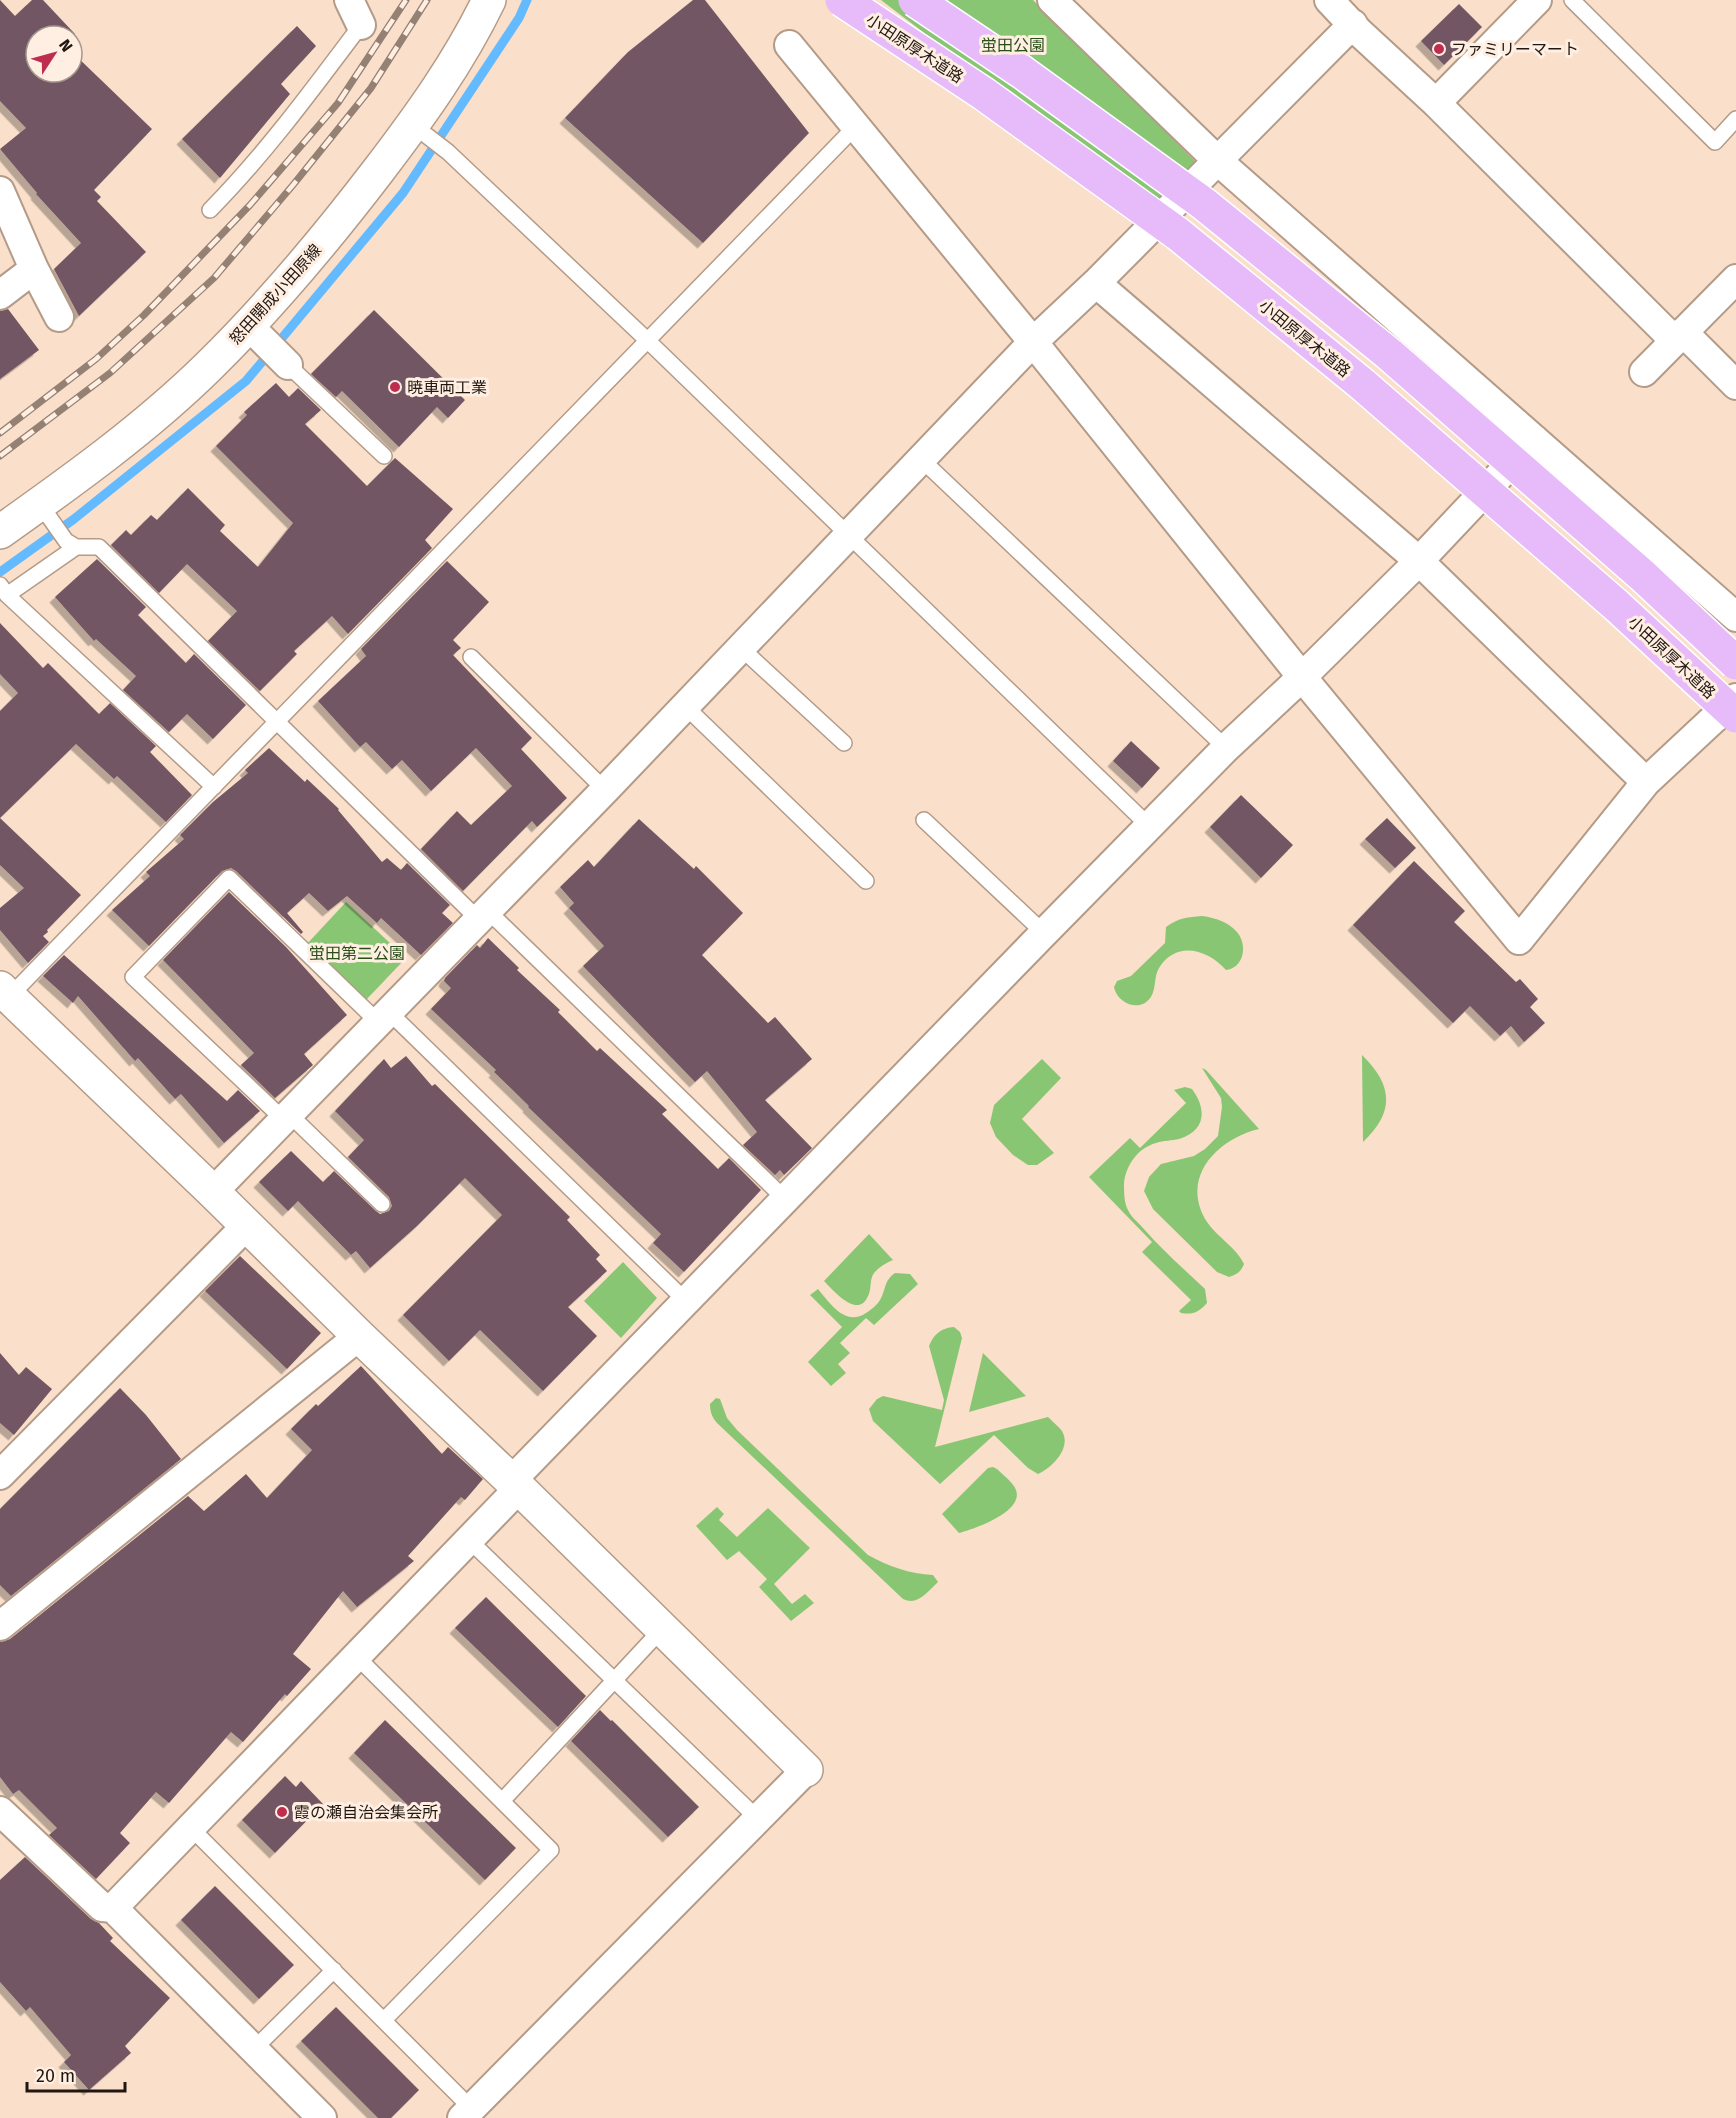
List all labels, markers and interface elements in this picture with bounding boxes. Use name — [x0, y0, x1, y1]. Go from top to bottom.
street label: 小田原厚木道路 — [863, 10, 967, 87]
north arrow — [24, 24, 84, 84]
text: N — [55, 36, 77, 55]
park label: 蛍田公園 — [981, 36, 1045, 55]
place label: ファミリーマート — [1451, 40, 1579, 59]
marker: ファミリーマート — [1432, 42, 1446, 56]
street label: 怒田開成小田原線 — [225, 240, 325, 348]
street label: 小田原厚木道路 — [1255, 296, 1354, 381]
place label: 暁車両工業 — [407, 378, 487, 397]
marker: 暁車両工業 — [388, 380, 402, 394]
street label: 小田原厚木道路 — [1624, 612, 1719, 703]
park label: 蛍田第二公園 — [309, 944, 405, 963]
place label: 霞の瀬自治会集会所 — [294, 1803, 438, 1822]
marker: 霞の瀬自治会集会所 — [275, 1805, 289, 1819]
scale bar — [27, 2055, 124, 2093]
text: 20 m — [36, 2065, 75, 2087]

